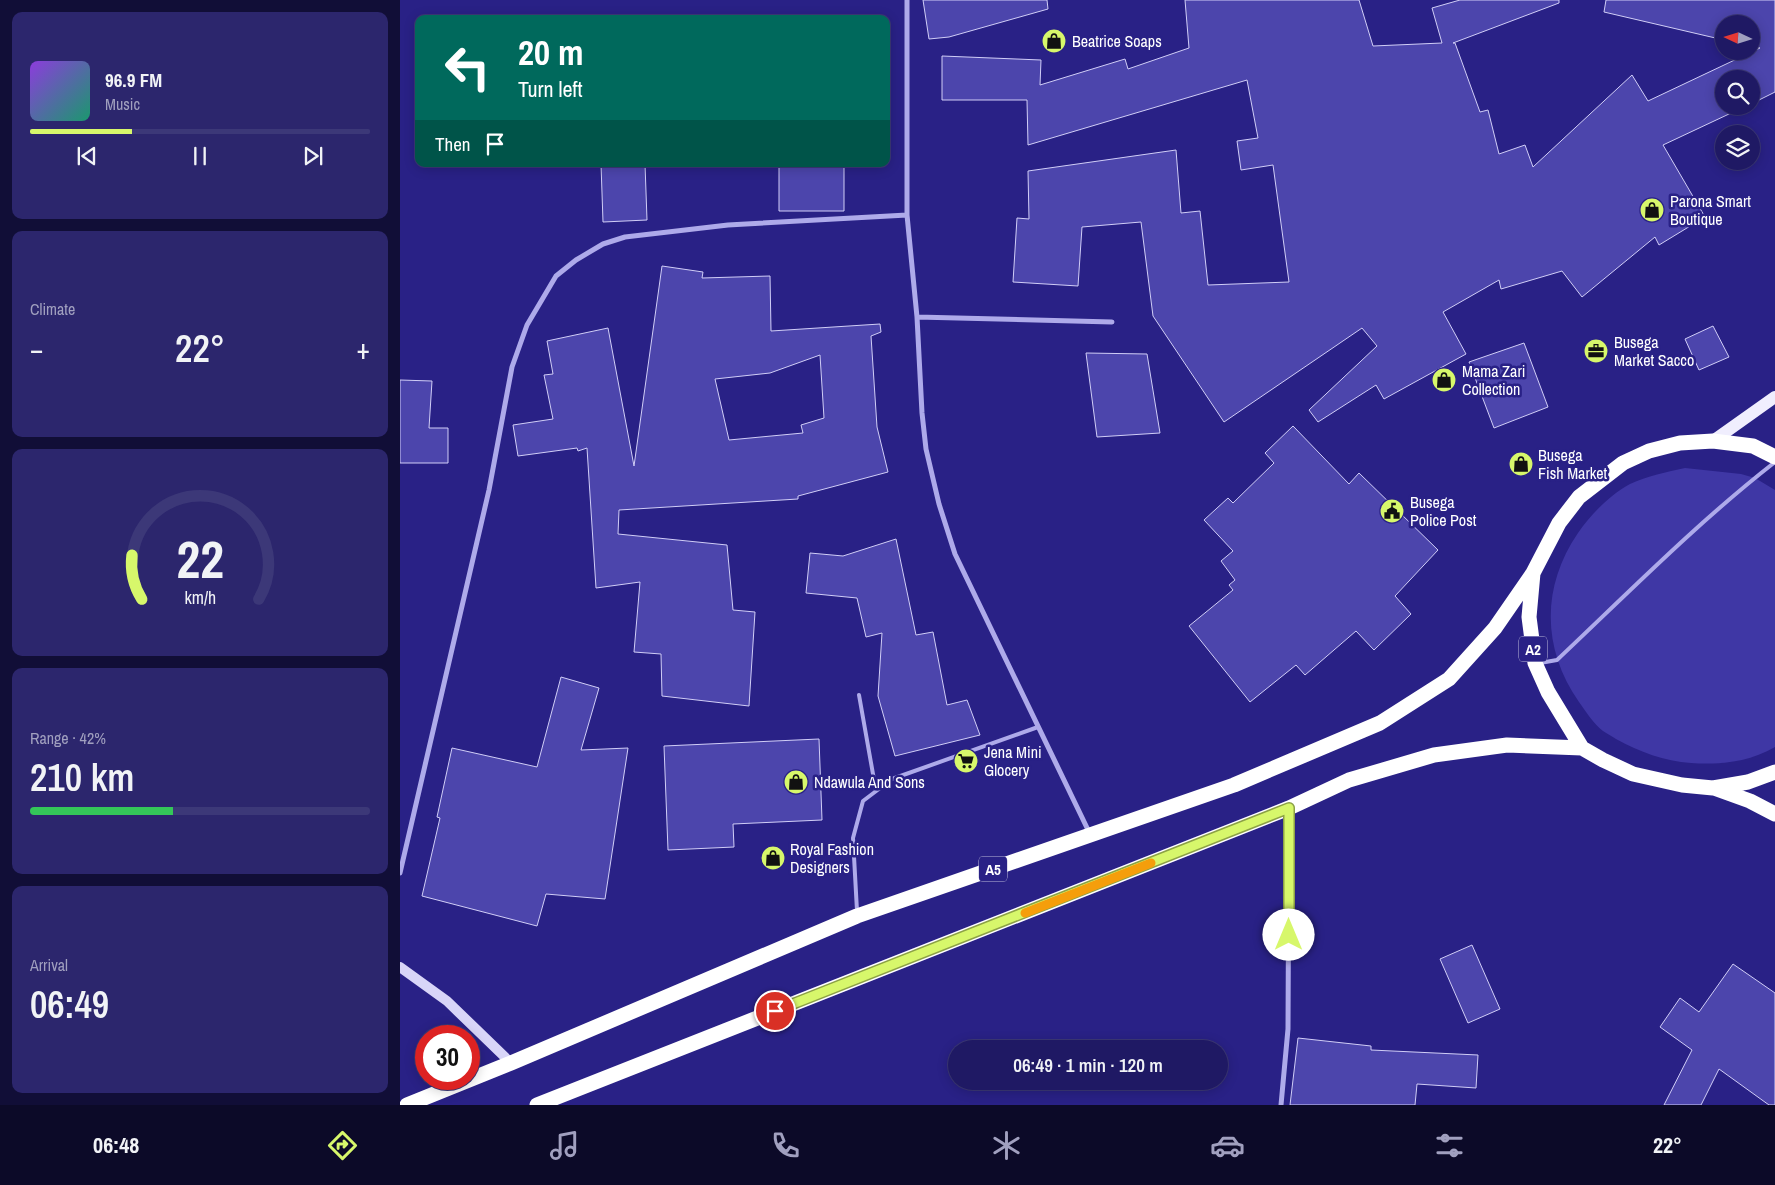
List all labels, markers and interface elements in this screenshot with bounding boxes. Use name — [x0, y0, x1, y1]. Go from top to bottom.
north arrow — [1715, 15, 1760, 60]
map controls — [1715, 15, 1760, 170]
shop icon: Beatrice Soaps — [1041, 28, 1067, 54]
text: 20 m — [518, 29, 583, 76]
place label: Beatrice Soaps — [1072, 30, 1162, 52]
icon: left — [435, 35, 500, 100]
text: 96.9 FM — [105, 67, 162, 93]
button: search — [1715, 70, 1760, 115]
text: Turn left — [518, 74, 583, 104]
text: Music — [105, 93, 140, 115]
button: layers — [1715, 125, 1760, 170]
icon: arrive — [481, 130, 509, 158]
text: Then — [435, 131, 471, 157]
icon: previous — [73, 142, 101, 170]
icon: pause — [186, 142, 214, 170]
icon: next — [299, 142, 327, 170]
place label: Parona Smart Boutique — [1670, 190, 1751, 230]
shop icon: Parona Smart Boutique — [1639, 197, 1665, 223]
text: Climate — [30, 298, 75, 320]
text: 22° — [175, 323, 225, 374]
text: − — [30, 330, 43, 368]
text: + — [357, 330, 370, 368]
place label: Busega Market Sacco — [1614, 331, 1694, 371]
office icon: Busega Market Sacco — [1583, 338, 1609, 364]
place label: Mama Zari Collection — [1462, 360, 1525, 400]
shop icon: Mama Zari Collection — [1431, 367, 1457, 393]
place label: Busega Fish Market — [1538, 444, 1608, 484]
shop icon: Busega Fish Market — [1508, 451, 1534, 477]
place label: Busega Police Post — [1410, 491, 1477, 531]
public building icon: Busega Police Post — [1379, 498, 1405, 524]
text: 22 — [176, 524, 224, 594]
text: km/h — [184, 586, 216, 610]
road number: A2 — [1519, 636, 1547, 662]
text: Range · 42% — [30, 727, 106, 749]
place label: Jena Mini Glocery — [984, 741, 1042, 781]
supermarket icon: Jena Mini Glocery — [953, 748, 979, 774]
text: 210 km — [30, 752, 134, 803]
shop icon: Ndawula And Sons — [783, 769, 809, 795]
place label: Ndawula And Sons — [814, 771, 925, 793]
place label: Royal Fashion Designers — [790, 838, 874, 878]
shop icon: Royal Fashion Designers — [760, 845, 786, 871]
road number: A5 — [979, 856, 1007, 882]
position arrow — [1262, 908, 1314, 960]
text: Arrival — [30, 954, 68, 976]
text: 06:49 — [30, 979, 109, 1030]
pin — [754, 990, 796, 1032]
icon: arrive — [761, 997, 789, 1025]
speed limit sign: 30 — [415, 1025, 480, 1090]
text: 06:49 · 1 min · 120 m — [1013, 1052, 1163, 1078]
icon: directions — [325, 1128, 360, 1163]
icon: music — [547, 1128, 582, 1163]
icon: phone — [768, 1128, 803, 1163]
icon: climate — [989, 1128, 1024, 1163]
icon: car — [1210, 1128, 1245, 1163]
icon: filters — [1432, 1128, 1467, 1163]
text: 06:48 — [93, 1130, 139, 1160]
text: 22° — [1653, 1130, 1682, 1160]

